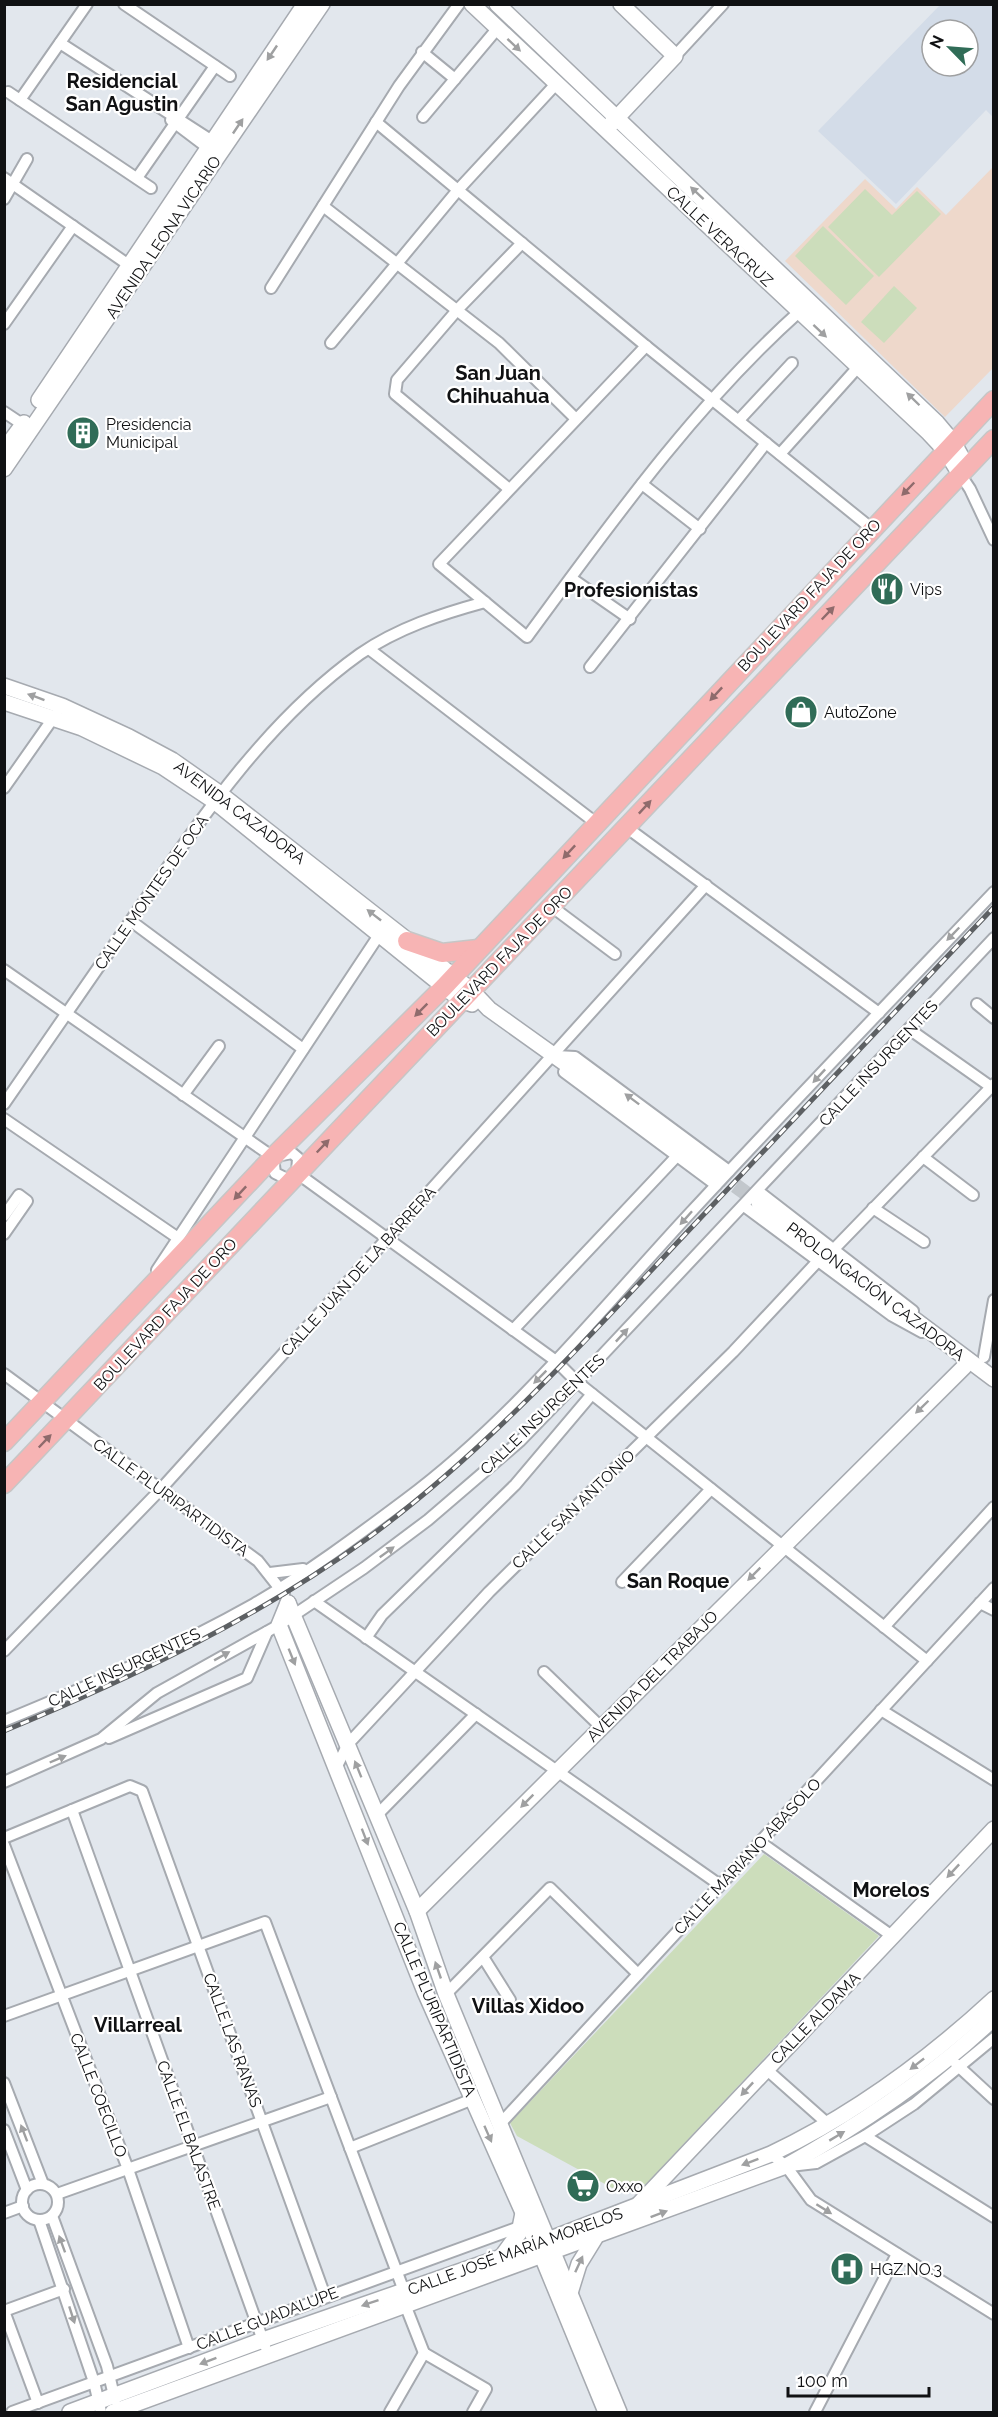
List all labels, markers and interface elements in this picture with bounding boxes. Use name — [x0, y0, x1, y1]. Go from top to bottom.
north arrow — [920, 18, 980, 78]
text: N — [926, 32, 948, 51]
one-way arrow — [507, 37, 521, 51]
one-way arrow — [266, 44, 278, 60]
district label: Residencial San Agustin — [66, 69, 178, 116]
one-way arrow — [232, 118, 243, 134]
street label: AVENIDA LEONA VICARIO — [102, 152, 225, 322]
street label: CALLE VERACRUZ — [663, 182, 777, 291]
one-way arrow — [689, 186, 704, 200]
one-way arrow — [813, 323, 827, 337]
district label: San Juan Chihuahua — [447, 361, 549, 408]
one-way arrow — [907, 393, 921, 407]
building icon: Presidencia Municipal — [65, 415, 101, 451]
place label: Presidencia Municipal — [106, 415, 192, 452]
one-way arrow — [901, 482, 915, 496]
street label: BOULEVARD FAJA DE ORO — [734, 515, 885, 675]
restaurant icon: Vips — [869, 571, 905, 607]
district label: Profesionistas — [564, 578, 698, 602]
place label: Vips — [910, 580, 942, 599]
one-way arrow — [821, 606, 835, 620]
one-way arrow — [709, 686, 723, 701]
one-way arrow — [27, 692, 45, 702]
shop icon: AutoZone — [783, 694, 819, 730]
place label: AutoZone — [824, 703, 897, 722]
street label: AVENIDA CAZADORA — [170, 757, 309, 868]
one-way arrow — [637, 800, 651, 814]
street label: CALLE MONTES DE OCA — [91, 811, 212, 973]
one-way arrow — [562, 844, 576, 859]
street label: BOULEVARD FAJA DE ORO — [423, 882, 576, 1040]
one-way arrow — [367, 909, 382, 921]
one-way arrow — [946, 927, 960, 942]
street label: CALLE INSURGENTES — [815, 996, 942, 1130]
one-way arrow — [415, 1002, 429, 1016]
one-way arrow — [812, 1068, 826, 1083]
one-way arrow — [624, 1093, 640, 1105]
one-way arrow — [315, 1140, 329, 1154]
street label: CALLE JUAN DE LA BARRERA — [277, 1182, 440, 1360]
one-way arrow — [233, 1185, 247, 1200]
one-way arrow — [680, 1210, 693, 1225]
street label: PROLONGACIÓN CAZADORA — [783, 1217, 969, 1365]
street label: BOULEVARD FAJA DE ORO — [90, 1234, 241, 1394]
one-way arrow — [615, 1328, 629, 1342]
street label: CALLE INSURGENTES — [476, 1350, 609, 1479]
one-way arrow — [532, 1370, 547, 1384]
one-way arrow — [916, 1400, 930, 1414]
one-way arrow — [38, 1434, 52, 1449]
street label: CALLE PLURIPARTIDISTA — [89, 1434, 252, 1560]
street label: CALLE SAN ANTONIO — [508, 1446, 639, 1573]
one-way arrow — [378, 1546, 394, 1558]
one-way arrow — [746, 1567, 761, 1581]
district label: San Roque — [627, 1569, 729, 1593]
street label: AVENIDA DEL TRABAJO — [583, 1607, 722, 1746]
street label: CALLE INSURGENTES — [45, 1624, 203, 1711]
one-way arrow — [287, 1648, 297, 1666]
one-way arrow — [214, 1651, 231, 1661]
one-way arrow — [50, 1754, 68, 1764]
one-way arrow — [353, 1760, 362, 1778]
street label: CALLE MARIANO ABASOLO — [670, 1774, 825, 1938]
one-way arrow — [519, 1794, 534, 1808]
one-way arrow — [361, 1829, 371, 1847]
one-way arrow — [947, 1864, 961, 1878]
district label: Morelos — [852, 1878, 930, 1902]
street label: CALLE PLURIPARTIDISTA — [389, 1919, 480, 2100]
one-way arrow — [432, 1961, 442, 1979]
street label: CALLE ALDAMA — [767, 1968, 864, 2068]
street label: CALLE LAS RANAS — [199, 1970, 266, 2110]
district label: Villas Xidoo — [472, 1994, 584, 2018]
district label: Villarreal — [94, 2013, 183, 2037]
street label: CALLE COECILLO — [66, 2030, 131, 2160]
one-way arrow — [909, 2057, 925, 2070]
street label: CALLE EL BALASTRE — [153, 2058, 225, 2213]
one-way arrow — [741, 2081, 754, 2096]
one-way arrow — [19, 2124, 29, 2142]
one-way arrow — [483, 2125, 493, 2143]
one-way arrow — [829, 2131, 845, 2142]
one-way arrow — [740, 2158, 758, 2168]
supermarket icon: Oxxo — [565, 2168, 601, 2204]
place label: Oxxo — [606, 2177, 643, 2196]
street label: CALLE JOSÉ MARÍA MORELOS — [405, 2203, 626, 2299]
one-way arrow — [816, 2203, 832, 2214]
one-way arrow — [650, 2208, 668, 2218]
one-way arrow — [56, 2234, 66, 2252]
hospital icon: HGZ.NO.3 — [829, 2251, 865, 2287]
one-way arrow — [575, 2256, 584, 2273]
place label: HGZ.NO.3 — [870, 2260, 942, 2279]
street label: CALLE GUADALUPE — [194, 2283, 341, 2354]
one-way arrow — [361, 2298, 379, 2308]
one-way arrow — [68, 2306, 78, 2324]
one-way arrow — [199, 2357, 217, 2366]
scale bar — [788, 2360, 929, 2398]
text: 100 m — [797, 2370, 848, 2391]

